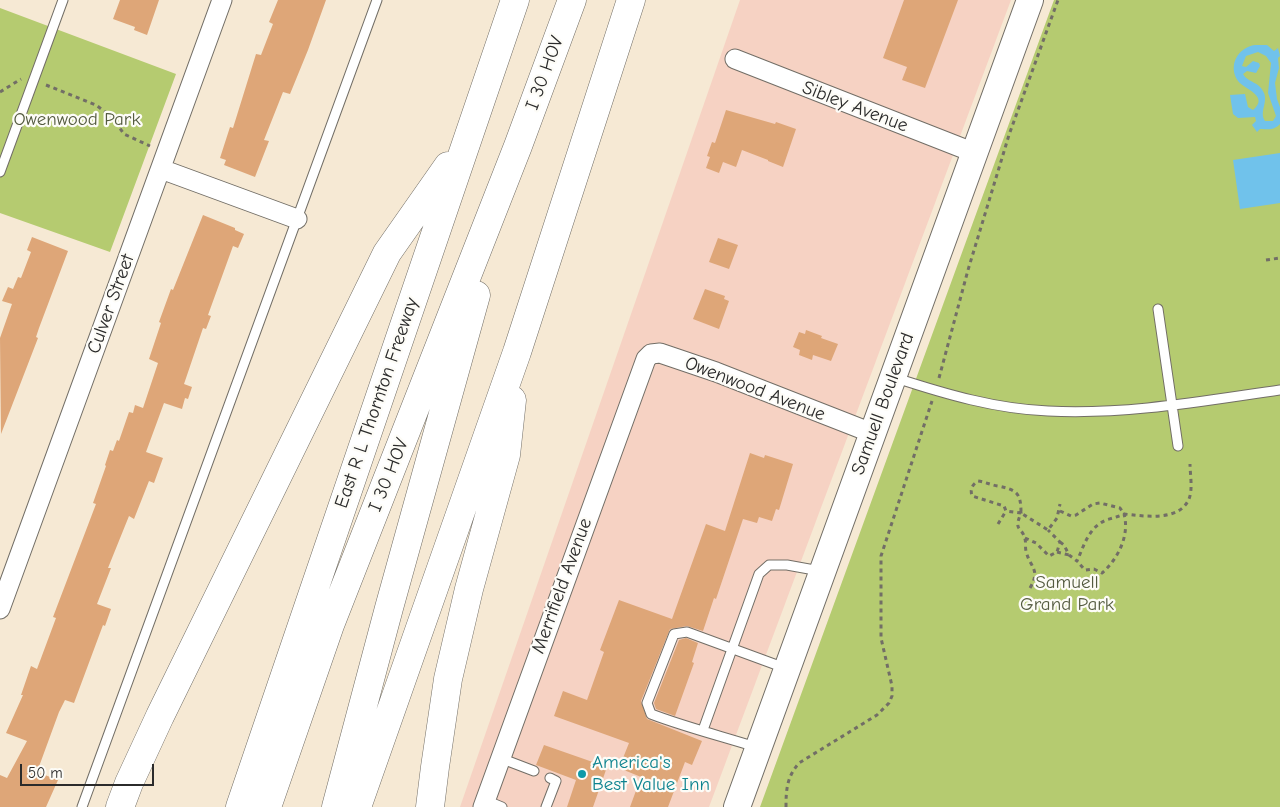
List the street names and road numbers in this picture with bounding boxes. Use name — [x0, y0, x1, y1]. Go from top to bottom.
street label: I 30 HOV — [521, 33, 569, 113]
street label: Sibley Avenue — [799, 76, 911, 138]
street label: Culver Street — [82, 251, 140, 357]
street label: East R L Thornton Freeway — [330, 295, 424, 511]
street label: Samuell Boulevard — [847, 330, 919, 478]
street label: Owenwood Avenue — [682, 352, 828, 426]
street label: I 30 HOV — [364, 435, 414, 515]
street label: Merrifield Avenue — [527, 515, 597, 657]

